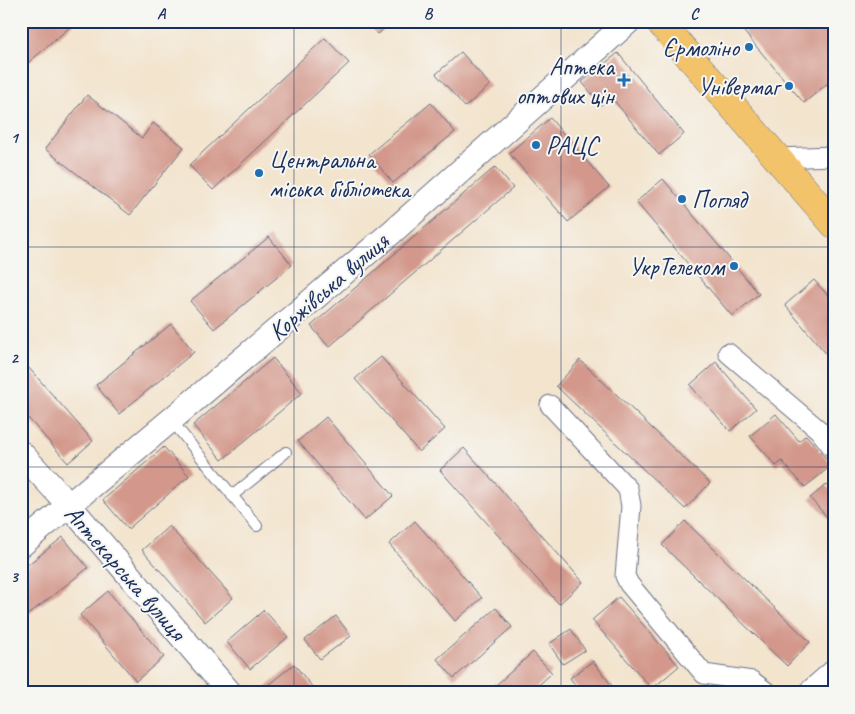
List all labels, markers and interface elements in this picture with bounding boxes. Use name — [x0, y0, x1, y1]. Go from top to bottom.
text: A — [157, 4, 167, 24]
text: B — [424, 4, 434, 24]
text: C — [690, 4, 700, 24]
place label: Єрмоліно — [663, 32, 740, 64]
marker: Єрмоліно — [743, 41, 755, 53]
place label: Аптека оптових цін — [516, 51, 616, 112]
place label: Універмаг — [698, 71, 782, 103]
marker: Аптека оптових цін — [618, 74, 630, 86]
marker: Універмаг — [783, 80, 795, 92]
text: 1 — [10, 128, 19, 148]
place label: РАЦС — [546, 130, 601, 162]
marker: РАЦС — [530, 139, 542, 151]
place label: Центральна міська бібліотека — [269, 144, 412, 205]
marker: Центральна міська бібліотека — [253, 167, 265, 179]
place label: Погляд — [692, 184, 749, 216]
marker: Погляд — [676, 193, 688, 205]
street label: Коржівська вулиця — [262, 225, 396, 348]
place label: УкрТелеком — [629, 251, 726, 283]
marker: УкрТелеком — [728, 260, 740, 272]
text: 2 — [10, 348, 19, 368]
street label: Аптекарська вулиця — [58, 498, 195, 649]
text: 3 — [10, 567, 19, 587]

